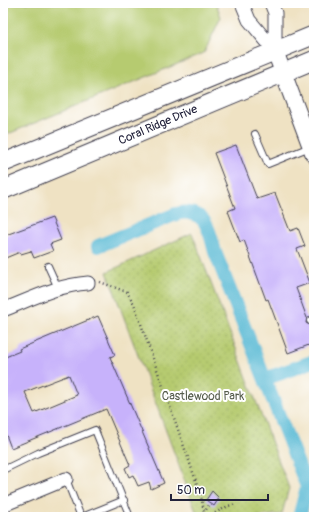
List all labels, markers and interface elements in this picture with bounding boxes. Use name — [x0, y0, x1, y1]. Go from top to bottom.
street label: Coral Ridge Drive — [116, 102, 200, 148]
park label: Castlewood Park — [162, 389, 244, 404]
scale bar — [171, 476, 268, 502]
text: 50 m — [177, 483, 205, 498]

